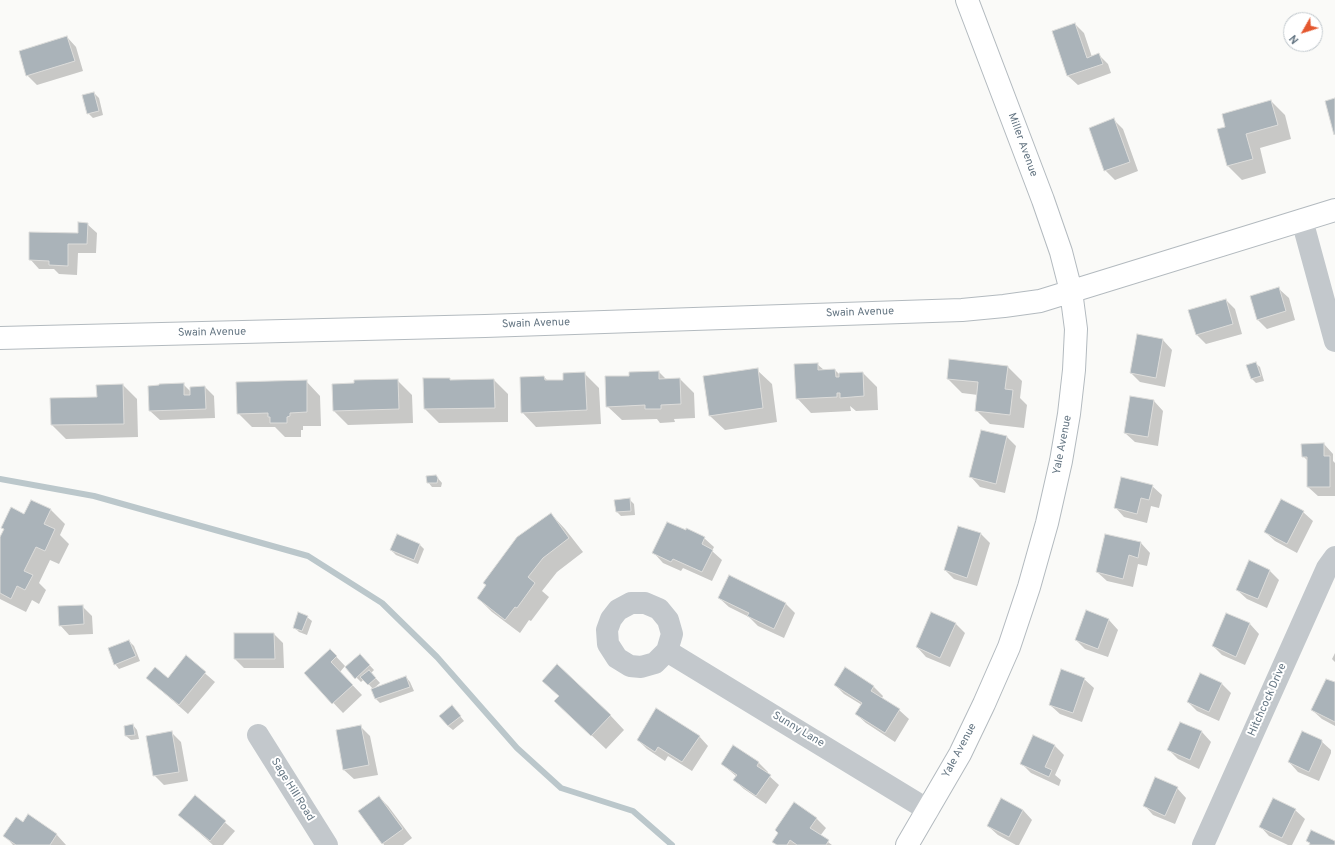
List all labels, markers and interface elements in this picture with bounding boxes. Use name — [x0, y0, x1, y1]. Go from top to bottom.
north arrow — [1283, 12, 1323, 52]
text: N — [1287, 31, 1302, 46]
street label: Miller Avenue — [1004, 111, 1040, 179]
street label: Swain Avenue — [826, 305, 894, 321]
street label: Swain Avenue — [502, 316, 570, 332]
street label: Swain Avenue — [178, 326, 246, 340]
street label: Yale Avenue — [1051, 414, 1075, 476]
street label: Hitchcock Drive — [1246, 662, 1290, 738]
street label: Sunny Lane — [770, 709, 826, 751]
street label: Yale Avenue — [940, 721, 980, 781]
street label: Sage Hill Road — [267, 756, 317, 824]

